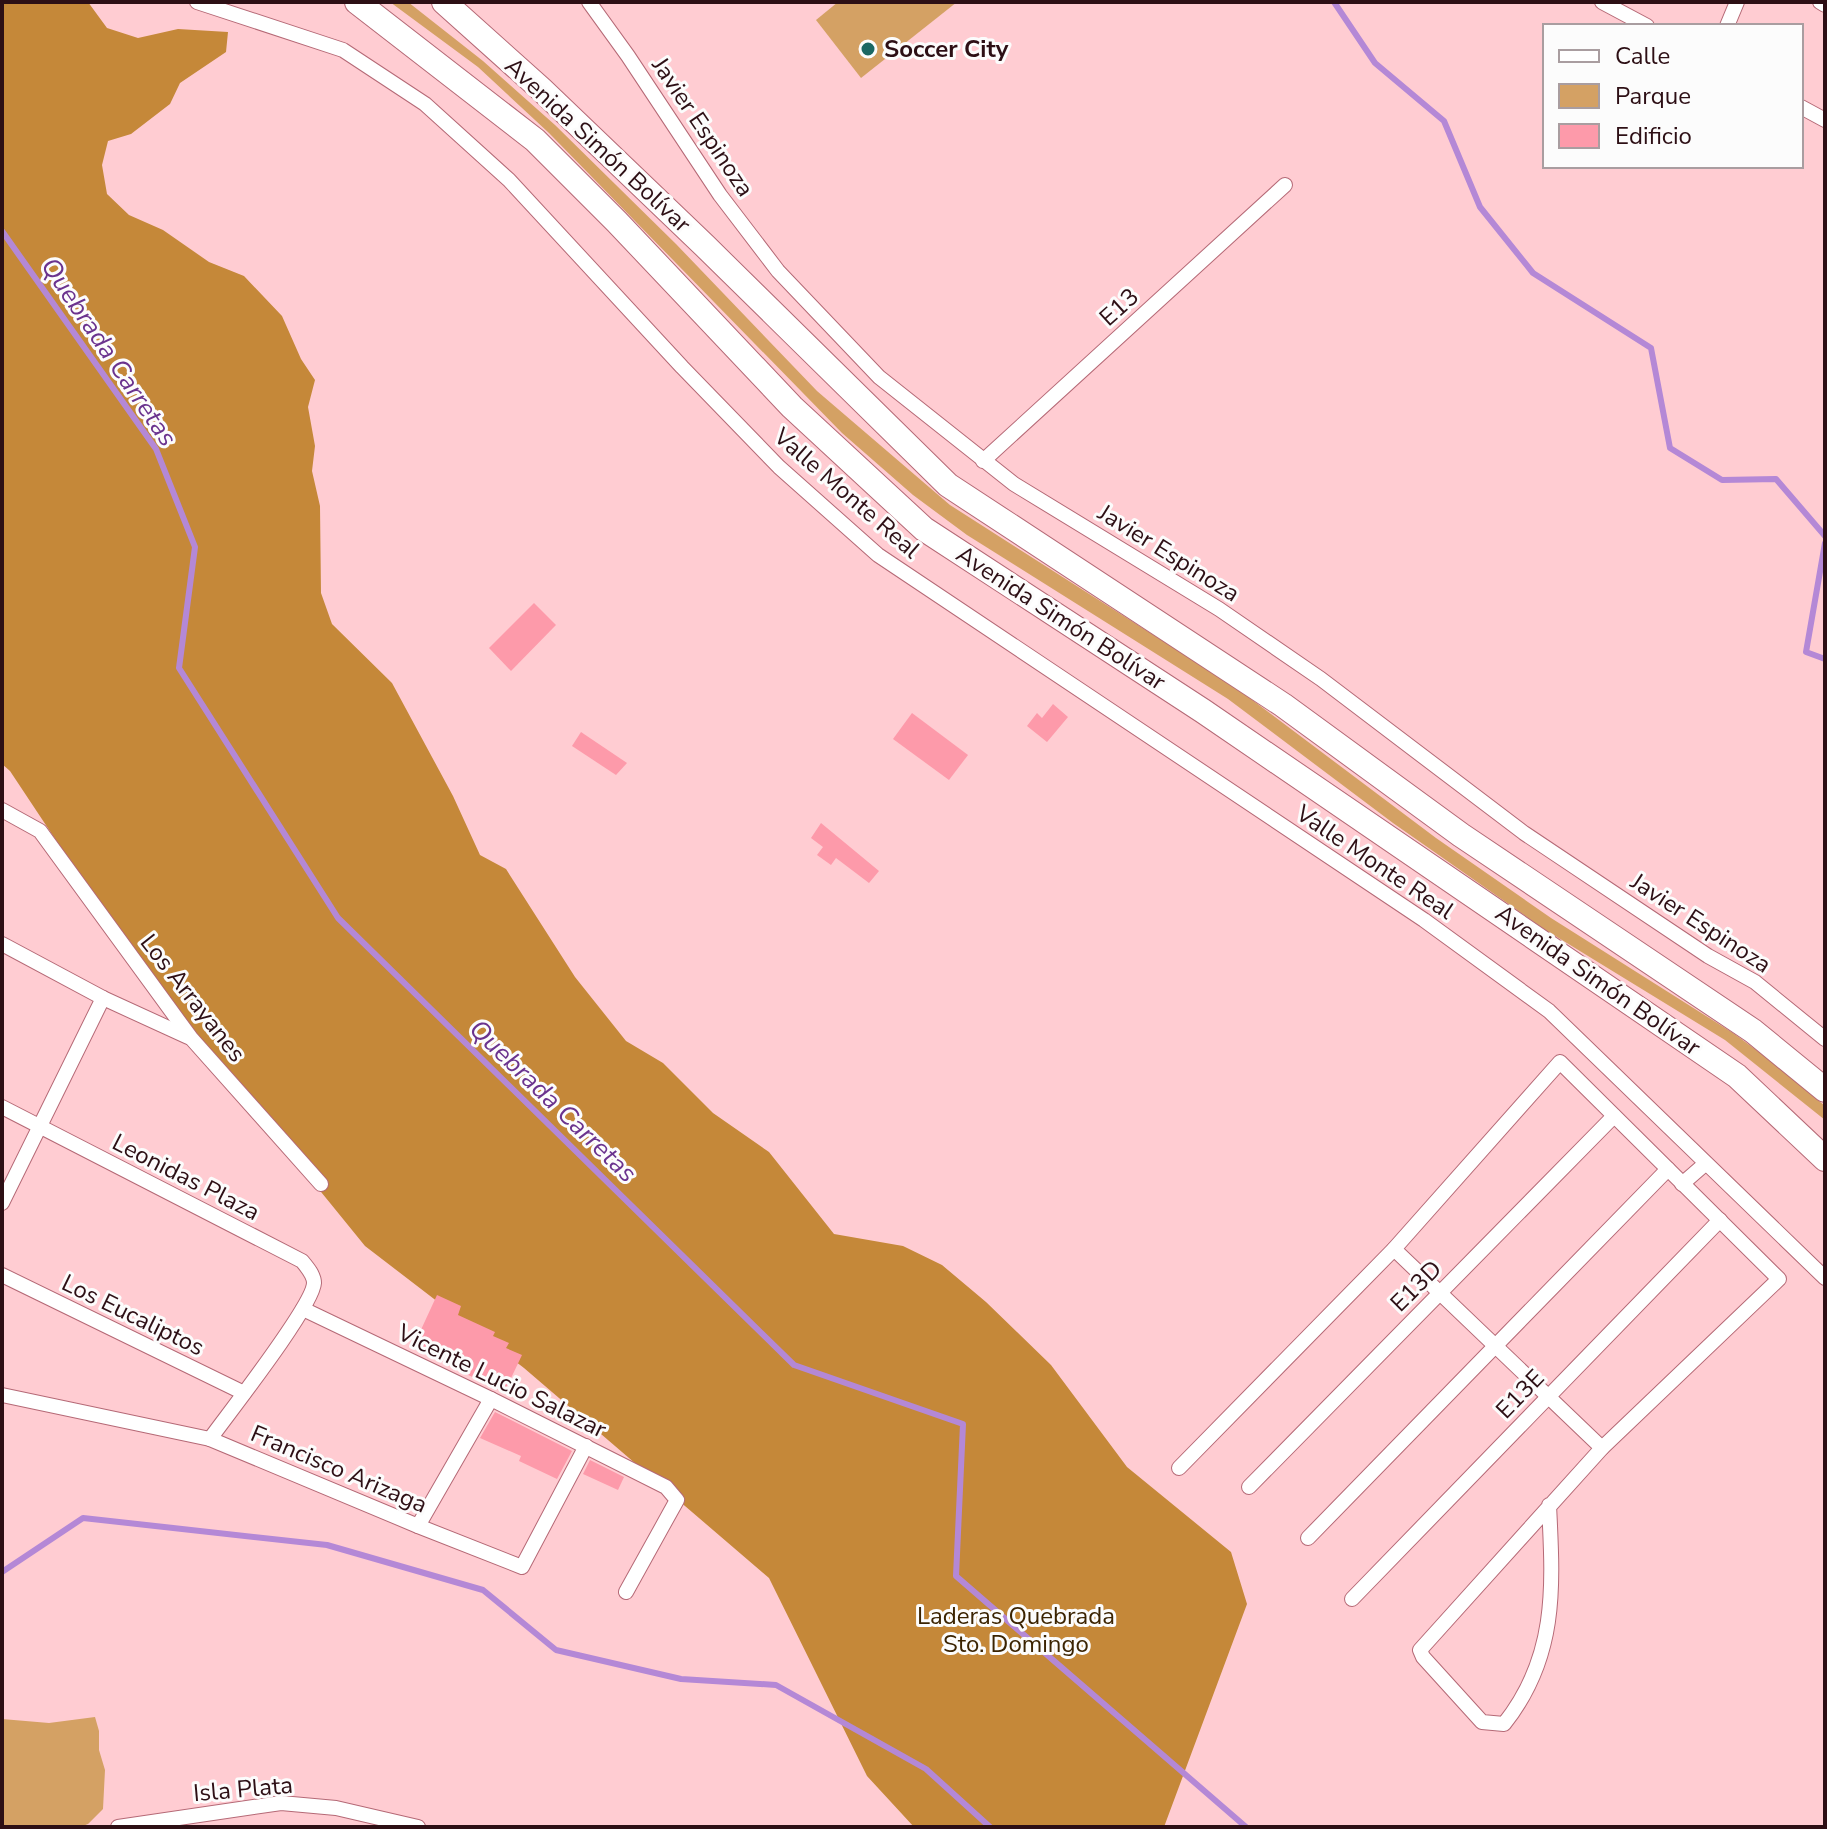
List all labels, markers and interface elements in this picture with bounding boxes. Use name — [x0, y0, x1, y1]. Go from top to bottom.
legend — [1543, 24, 1803, 168]
place label: Soccer City — [884, 33, 1009, 65]
marker: Soccer City — [859, 40, 877, 58]
text: Calle — [1615, 40, 1670, 72]
street label: Avenida Simón Bolívar — [498, 50, 698, 240]
street label: Javier Espinoza — [644, 50, 761, 203]
text: Parque — [1615, 80, 1691, 112]
text: Edificio — [1615, 120, 1692, 152]
water label: Quebrada Carretas — [33, 251, 185, 453]
street label: E13 — [1092, 281, 1146, 333]
street label: Valle Monte Real — [766, 420, 927, 565]
street label: Javier Espinoza — [1091, 496, 1246, 609]
street label: Avenida Simón Bolívar — [950, 538, 1172, 698]
street label: Valle Monte Real — [1289, 797, 1460, 927]
street label: Javier Espinoza — [1624, 865, 1777, 980]
street label: Avenida Simón Bolívar — [1489, 897, 1707, 1063]
street label: Los Arrayanes — [133, 928, 253, 1068]
water label: Quebrada Carretas — [461, 1012, 645, 1190]
street label: Leonidas Plaza — [107, 1126, 265, 1228]
street label: E13D — [1383, 1253, 1449, 1319]
street label: Los Eucaliptos — [56, 1267, 210, 1363]
street label: Vicente Lucio Salazar — [391, 1316, 612, 1446]
street label: E13E — [1489, 1362, 1551, 1426]
street label: Francisco Arizaga — [246, 1417, 432, 1521]
park label: Laderas Quebrada Sto. Domingo — [917, 1600, 1115, 1660]
street label: Isla Plata — [192, 1769, 294, 1809]

